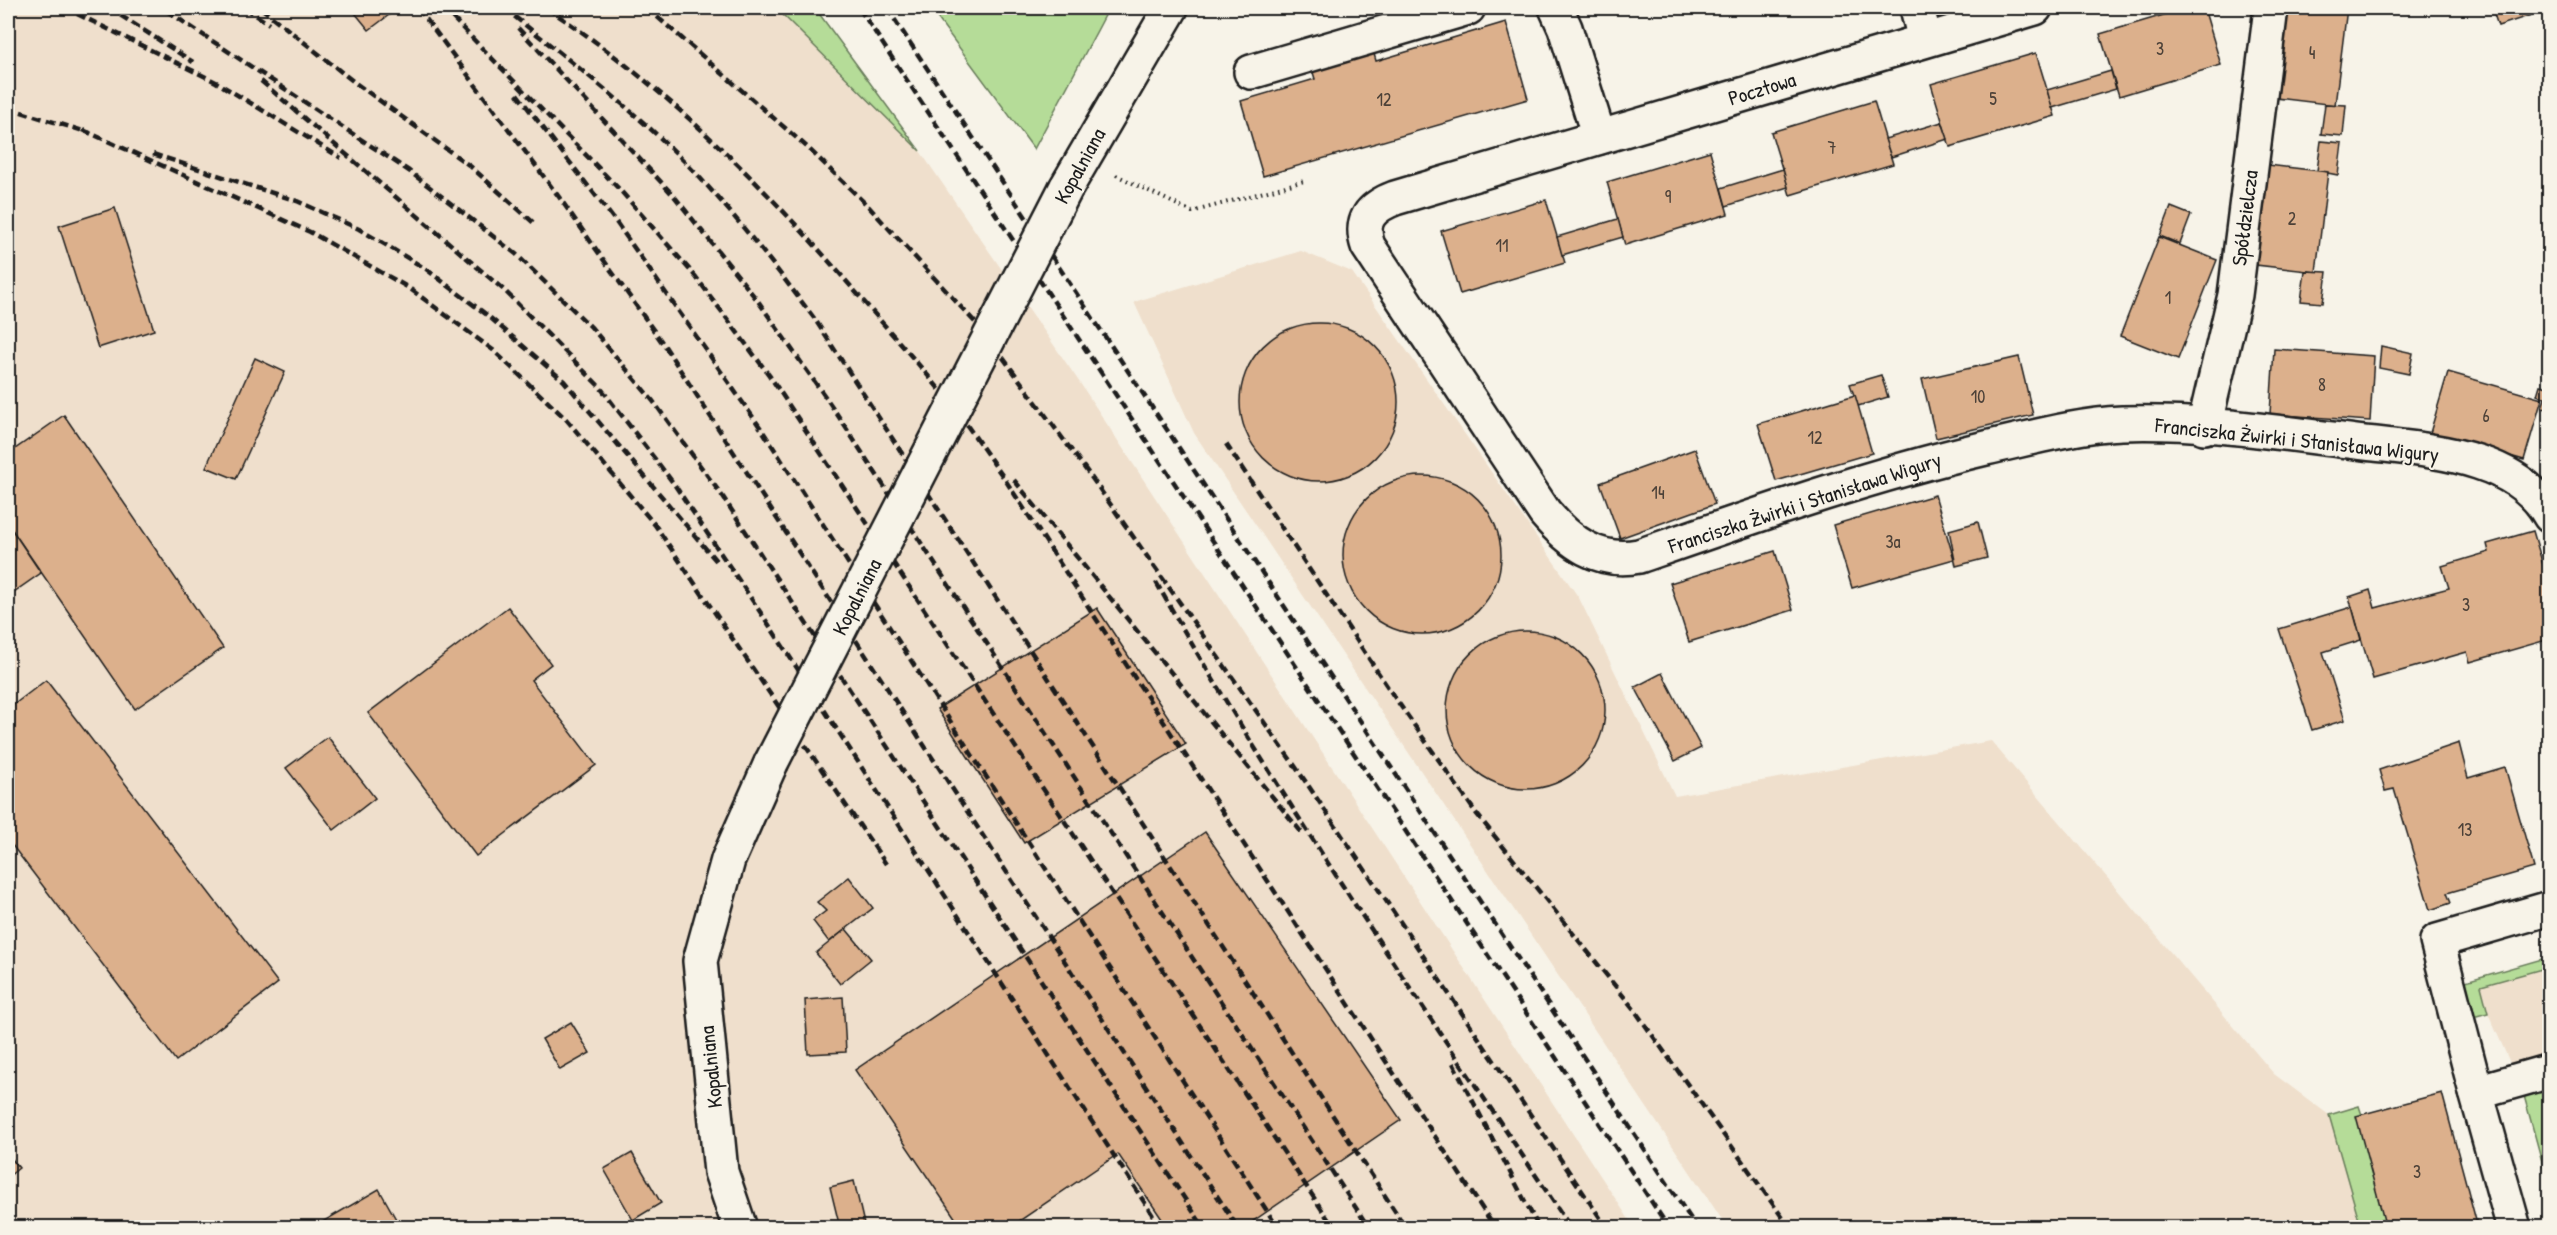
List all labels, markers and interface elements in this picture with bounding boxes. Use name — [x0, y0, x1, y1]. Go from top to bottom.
house number: 3 — [2156, 36, 2164, 61]
house number: 4 — [2309, 40, 2316, 65]
street label: Pocztowa — [1724, 65, 1799, 113]
house number: 5 — [1989, 86, 1997, 111]
house number: 12 — [1377, 87, 1392, 112]
street label: Kopalniana — [1047, 123, 1112, 209]
house number: 7 — [1828, 135, 1837, 160]
street label: Spółdzielcza — [2224, 168, 2265, 267]
house number: 9 — [1665, 184, 1672, 209]
house number: 2 — [2288, 206, 2297, 231]
house number: 11 — [1495, 233, 1509, 258]
house number: 1 — [2165, 285, 2171, 310]
house number: 8 — [2318, 372, 2326, 397]
house number: 10 — [1971, 384, 1985, 409]
house number: 6 — [2482, 403, 2490, 428]
street label: Franciszka Żwirki i Stanisława Wigury — [2153, 410, 2440, 469]
house number: 12 — [1808, 425, 1823, 450]
street label: Franciszka Żwirki i Stanisława Wigury — [1664, 445, 1945, 561]
house number: 14 — [1651, 480, 1665, 505]
house number: 3a — [1885, 529, 1901, 554]
street label: Kopalniana — [825, 553, 888, 640]
house number: 3 — [2462, 592, 2470, 617]
house number: 13 — [2458, 817, 2472, 842]
street label: Kopalniana — [692, 1025, 729, 1110]
house number: 3 — [2413, 1159, 2421, 1184]

